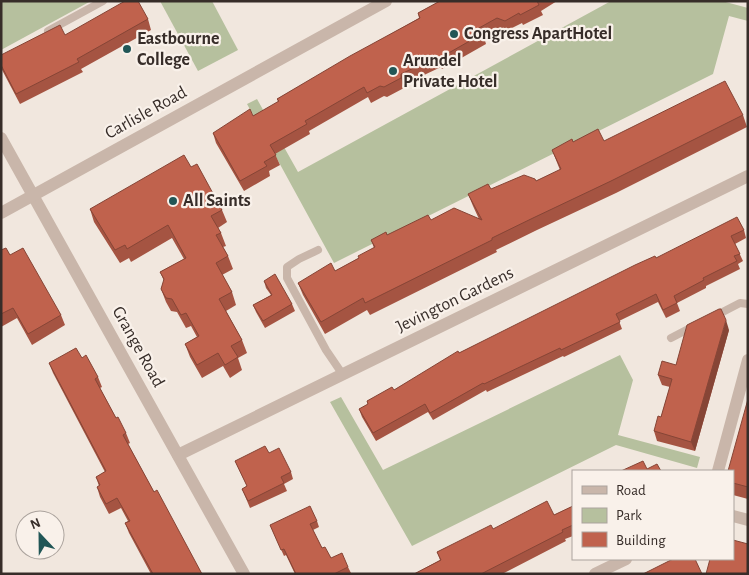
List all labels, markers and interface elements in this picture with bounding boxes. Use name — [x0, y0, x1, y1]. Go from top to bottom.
place label: Congress ApartHotel — [464, 25, 612, 43]
marker: Congress ApartHotel — [448, 28, 460, 40]
place label: Eastbourne College — [137, 30, 219, 69]
marker: Eastbourne College — [121, 43, 133, 55]
place label: Arundel Private Hotel — [403, 52, 498, 91]
marker: Arundel Private Hotel — [387, 65, 399, 77]
street label: Carlisle Road — [102, 83, 190, 143]
place label: All Saints — [183, 192, 251, 210]
marker: All Saints — [167, 195, 179, 207]
street label: Jevington Gardens — [393, 264, 517, 336]
street label: Grange Road — [108, 304, 168, 390]
legend — [572, 470, 734, 560]
text: Road — [616, 483, 646, 498]
text: Park — [616, 508, 642, 523]
north arrow — [15, 510, 65, 560]
text: N — [28, 516, 43, 532]
text: Building — [616, 533, 666, 548]

